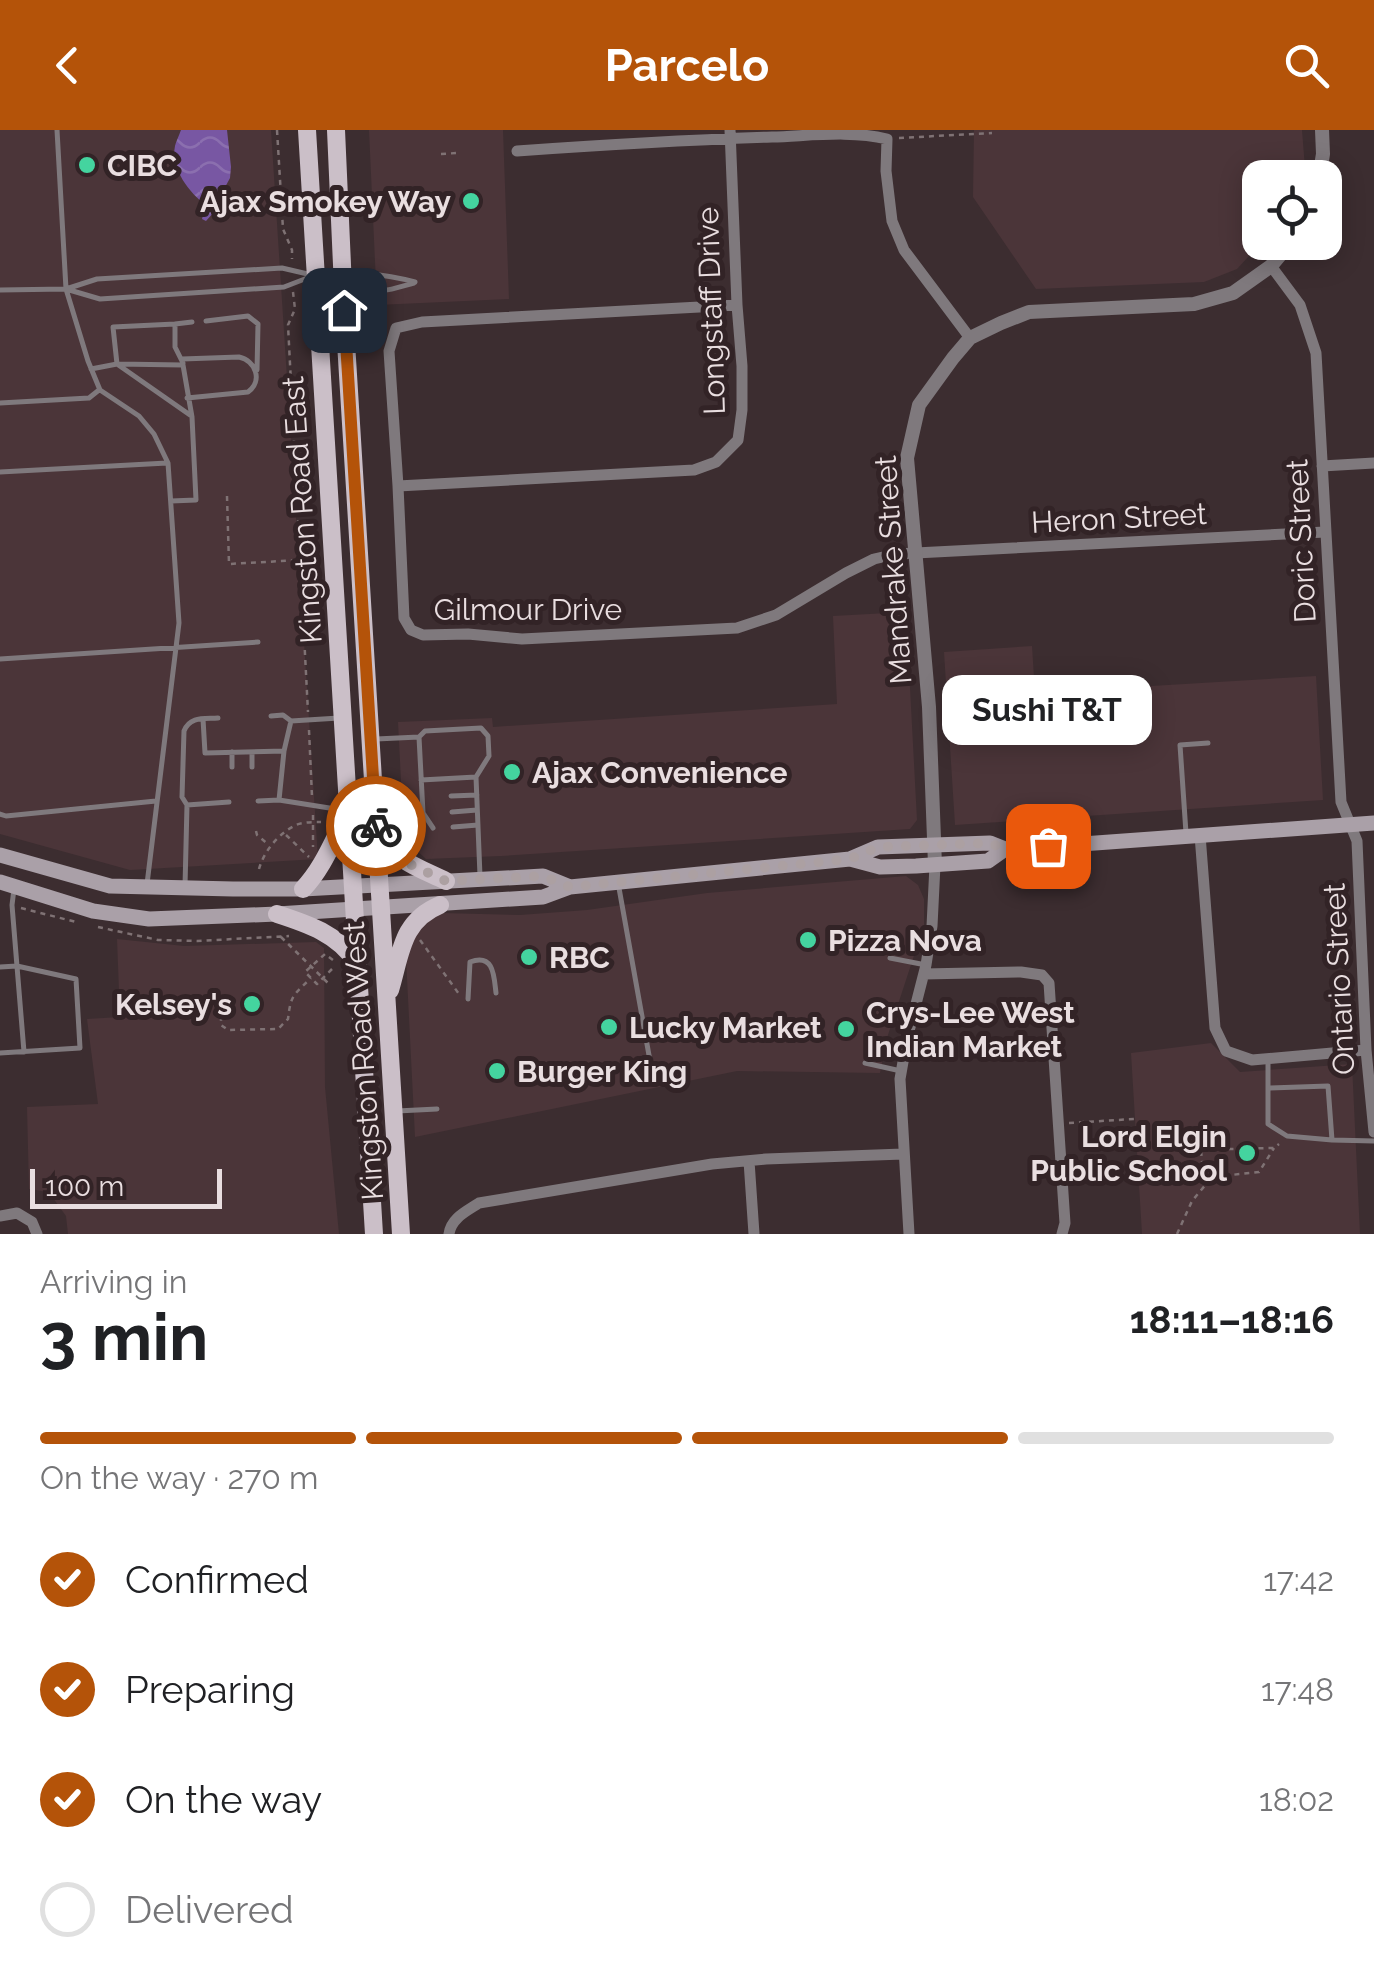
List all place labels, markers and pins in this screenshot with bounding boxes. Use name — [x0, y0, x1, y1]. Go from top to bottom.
place label: CIBC — [107, 148, 178, 183]
marker: CIBC — [76, 154, 98, 176]
place label: Ajax Smokey Way — [200, 184, 451, 219]
marker: Ajax Smokey Way — [460, 190, 482, 212]
pin — [302, 268, 387, 353]
callout: Sushi T&T — [943, 676, 1153, 746]
place label: Ajax Convenience — [532, 755, 787, 790]
marker: Ajax Convenience — [501, 761, 523, 783]
pin — [1006, 804, 1091, 889]
place label: Pizza Nova — [828, 923, 982, 958]
marker: Pizza Nova — [797, 929, 819, 951]
place label: RBC — [549, 940, 610, 975]
marker: RBC — [518, 946, 540, 968]
place label: Kelsey's — [115, 987, 232, 1022]
marker: Kelsey's — [241, 993, 263, 1015]
place label: Crys-Lee West Indian Market — [866, 995, 1075, 1064]
place label: Lucky Market — [629, 1010, 822, 1045]
marker: Lucky Market — [598, 1016, 620, 1038]
marker: Crys-Lee West Indian Market — [835, 1018, 857, 1040]
place label: Burger King — [517, 1054, 687, 1089]
marker: Burger King — [486, 1060, 508, 1082]
place label: Lord Elgin Public School — [1030, 1119, 1227, 1188]
marker: Lord Elgin Public School — [1236, 1142, 1258, 1164]

